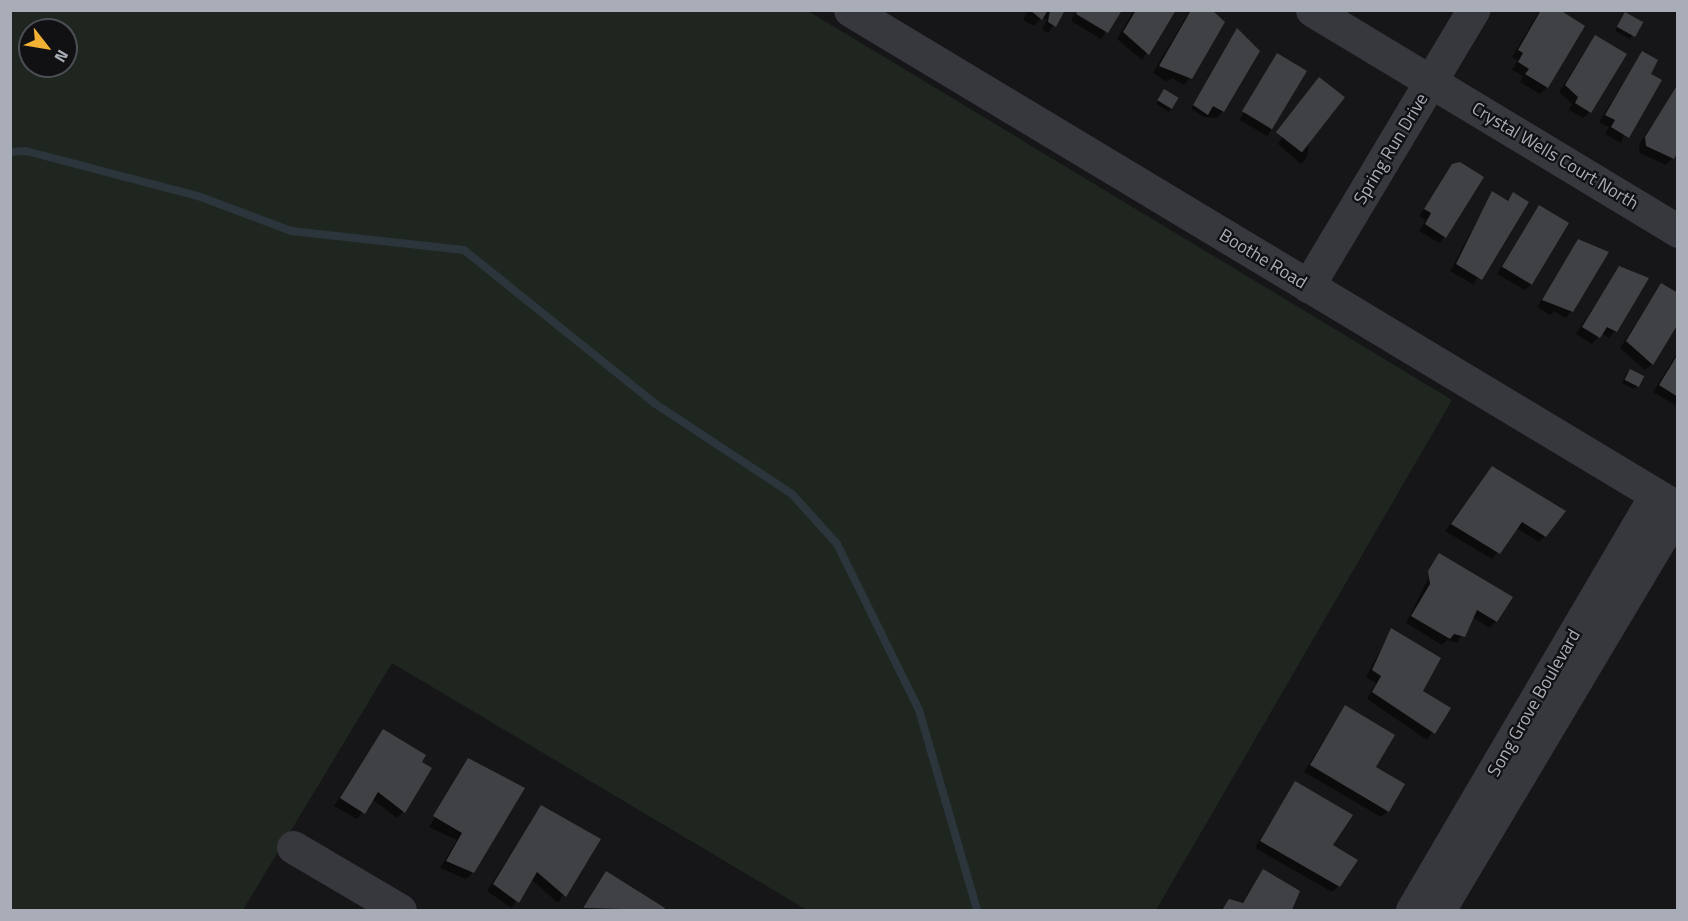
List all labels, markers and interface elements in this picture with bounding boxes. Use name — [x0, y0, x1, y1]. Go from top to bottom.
north arrow — [18, 18, 78, 78]
text: N — [49, 45, 75, 67]
street label: Spring Run Drive — [1349, 89, 1433, 209]
street label: Crystal Wells Court North — [1468, 98, 1642, 214]
street label: Boothe Road — [1215, 224, 1311, 294]
street label: Song Grove Boulevard — [1483, 626, 1585, 780]

